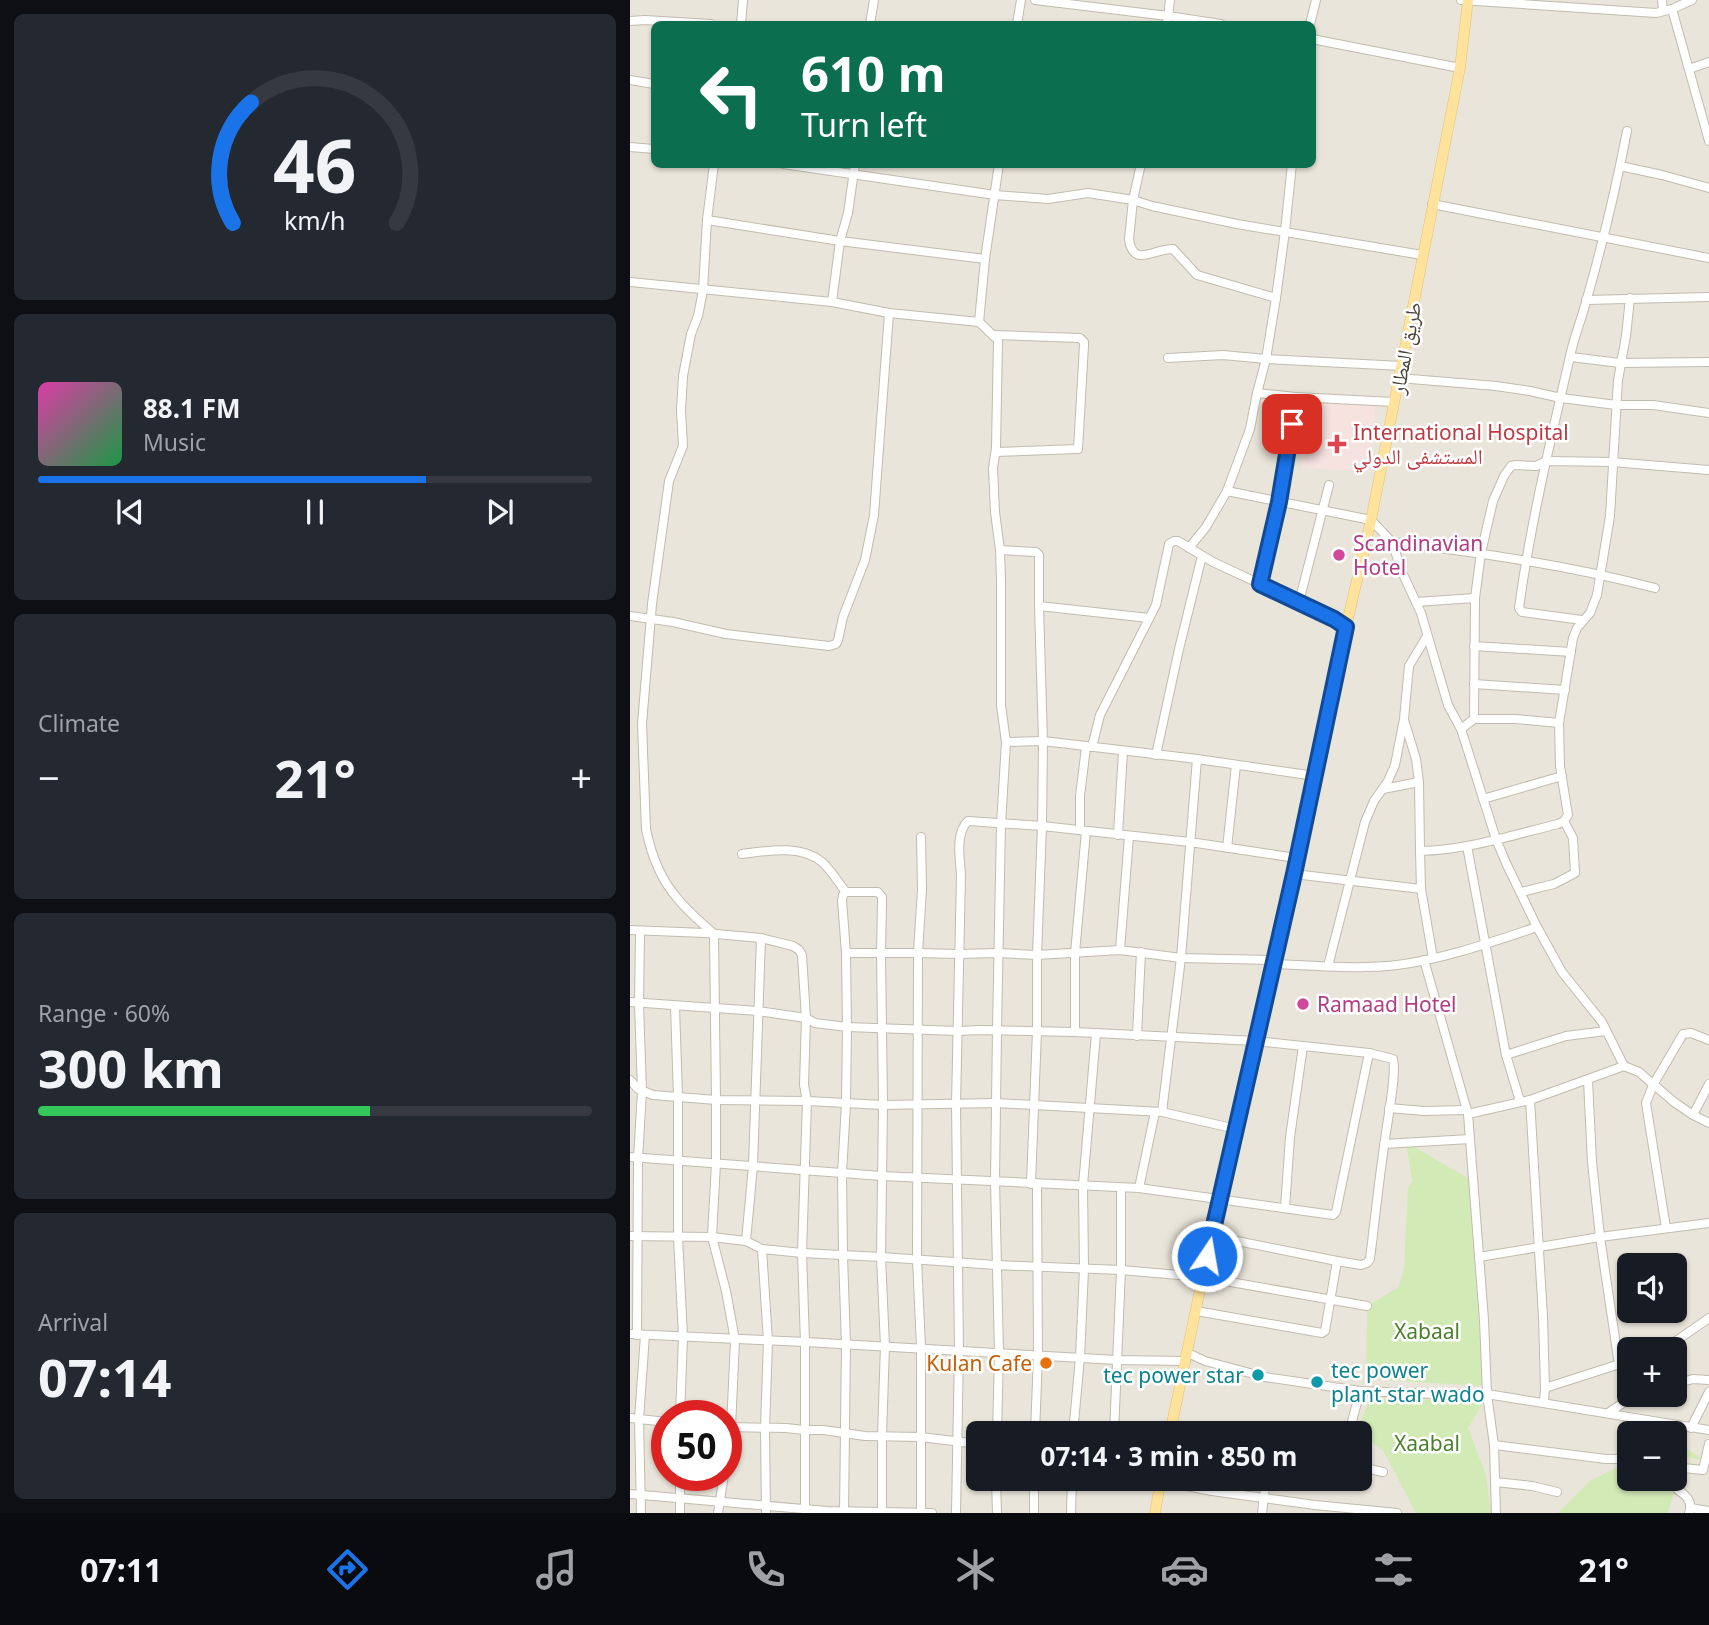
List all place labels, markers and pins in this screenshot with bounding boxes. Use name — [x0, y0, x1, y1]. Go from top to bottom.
pin — [1262, 394, 1322, 454]
place label: International Hospital المستشفى الدولي — [1353, 418, 1569, 473]
marker: International Hospital المستشفى الدولي — [1327, 434, 1347, 454]
place label: Scandinavian Hotel — [1353, 529, 1483, 581]
marker: Scandinavian Hotel — [1331, 547, 1347, 563]
place label: Ramaad Hotel — [1317, 990, 1457, 1018]
marker: Ramaad Hotel — [1295, 996, 1311, 1012]
place label: Kulan Cafe — [926, 1349, 1032, 1377]
marker: Kulan Cafe — [1038, 1355, 1054, 1371]
place label: tec power plant star wado — [1331, 1356, 1485, 1408]
place label: tec power star — [1103, 1361, 1244, 1389]
marker: tec power star — [1250, 1367, 1266, 1383]
marker: tec power plant star wado — [1309, 1374, 1325, 1390]

